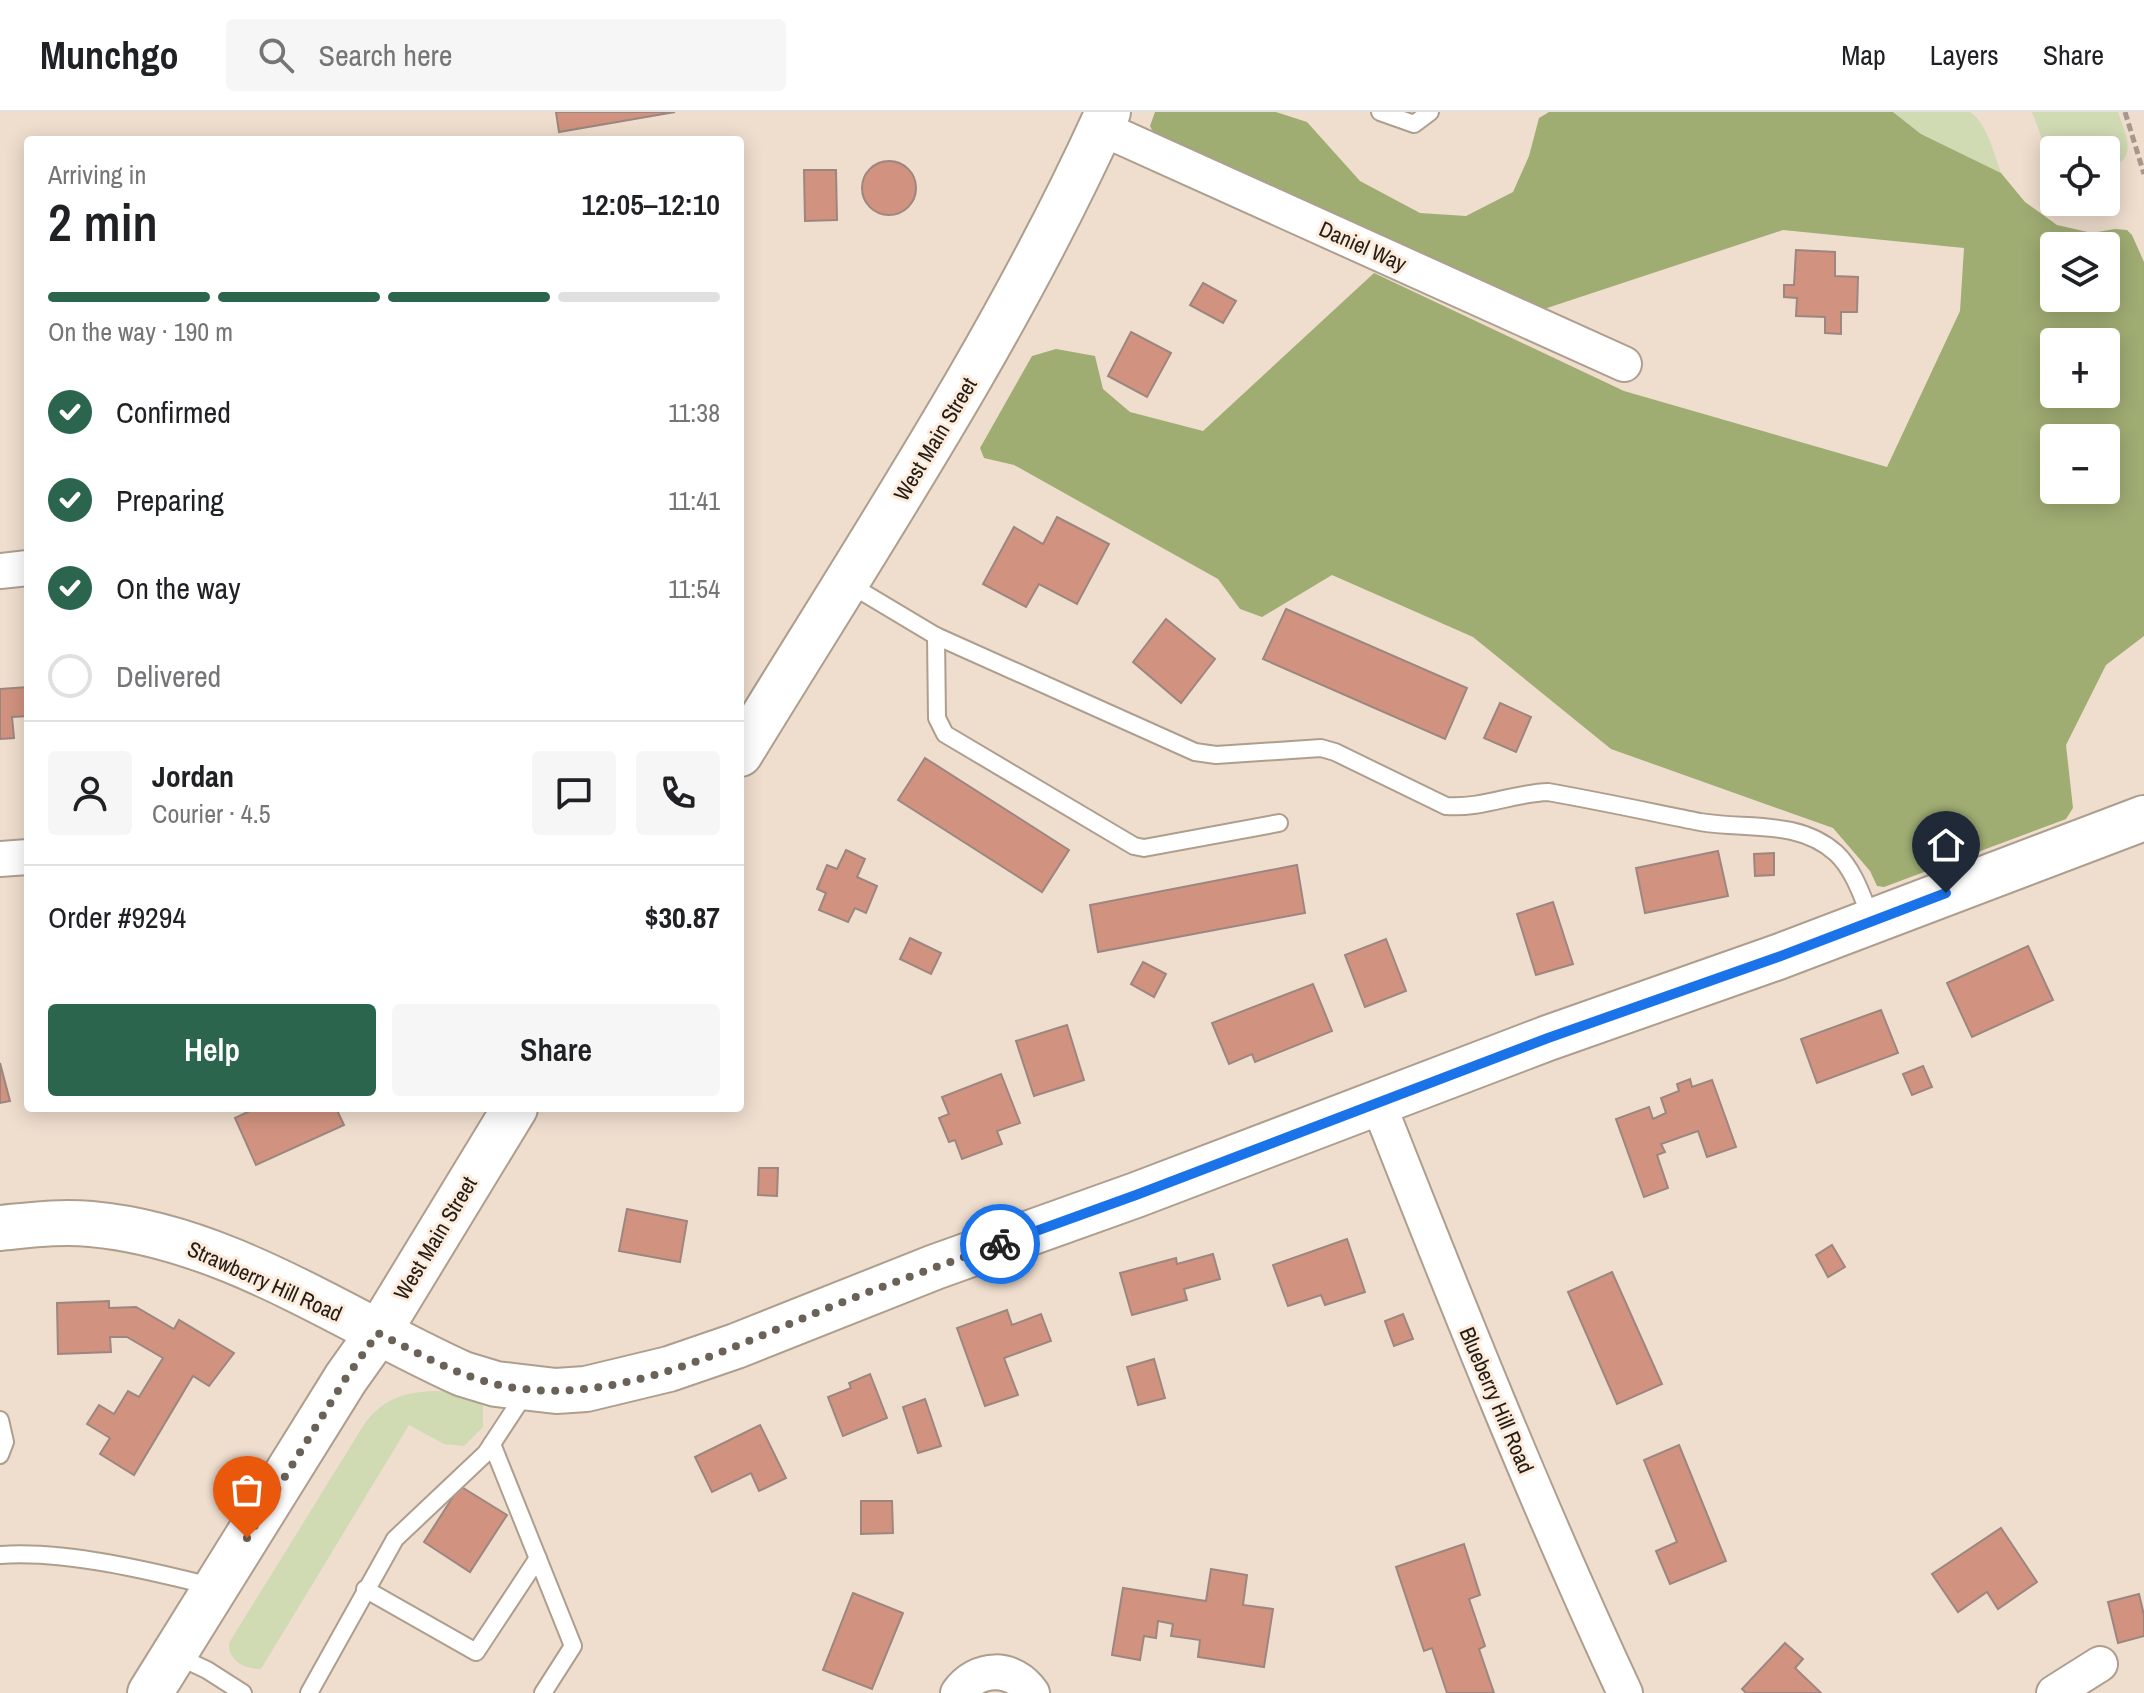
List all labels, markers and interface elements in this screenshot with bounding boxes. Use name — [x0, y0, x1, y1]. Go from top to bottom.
search box — [226, 19, 786, 91]
text: Munchgo — [40, 30, 178, 81]
icon: search — [254, 33, 298, 77]
text: Search here — [318, 35, 453, 75]
text: Map — [1841, 36, 1886, 74]
text: Layers — [1930, 36, 1999, 74]
text: Share — [2043, 36, 2104, 74]
map controls — [2040, 136, 2120, 504]
button: locate — [2040, 136, 2120, 216]
text: Arriving in — [48, 157, 146, 192]
text: 12:05–12:10 — [581, 184, 720, 224]
text: 2 min — [48, 187, 158, 257]
street label: Daniel Way — [1315, 213, 1411, 279]
button: layers — [2040, 232, 2120, 312]
text: On the way · 190 m — [48, 314, 233, 349]
button: + — [2040, 328, 2120, 408]
street label: West Main Street — [886, 372, 984, 506]
icon: check — [48, 390, 92, 434]
text: Confirmed — [116, 392, 231, 432]
text: 11:38 — [668, 395, 720, 430]
button: − — [2040, 424, 2120, 504]
icon: check — [48, 478, 92, 522]
text: Preparing — [116, 480, 224, 520]
text: 11:41 — [668, 483, 720, 518]
icon: check — [48, 566, 92, 610]
text: On the way — [116, 568, 240, 608]
text: 11:54 — [668, 571, 720, 606]
text: Delivered — [116, 656, 221, 696]
button: person — [48, 751, 132, 835]
button: chat — [532, 751, 616, 835]
button: phone — [636, 751, 720, 835]
text: Jordan — [152, 756, 234, 796]
text: Courier · 4.5 — [152, 796, 271, 831]
pin — [1912, 811, 1980, 893]
icon: home — [1924, 823, 1968, 867]
text: Order #9294 — [48, 897, 186, 937]
text: $30.87 — [645, 897, 720, 937]
button: Help — [48, 1004, 376, 1096]
button: Share — [392, 1004, 720, 1096]
street label: West Main Street — [386, 1171, 484, 1305]
courier — [960, 1204, 1040, 1284]
icon: bike — [978, 1222, 1022, 1266]
street label: Strawberry Hill Road — [183, 1233, 347, 1329]
street label: Blueberry Hill Road — [1453, 1322, 1541, 1478]
pin — [213, 1456, 281, 1538]
icon: bag — [225, 1468, 269, 1512]

